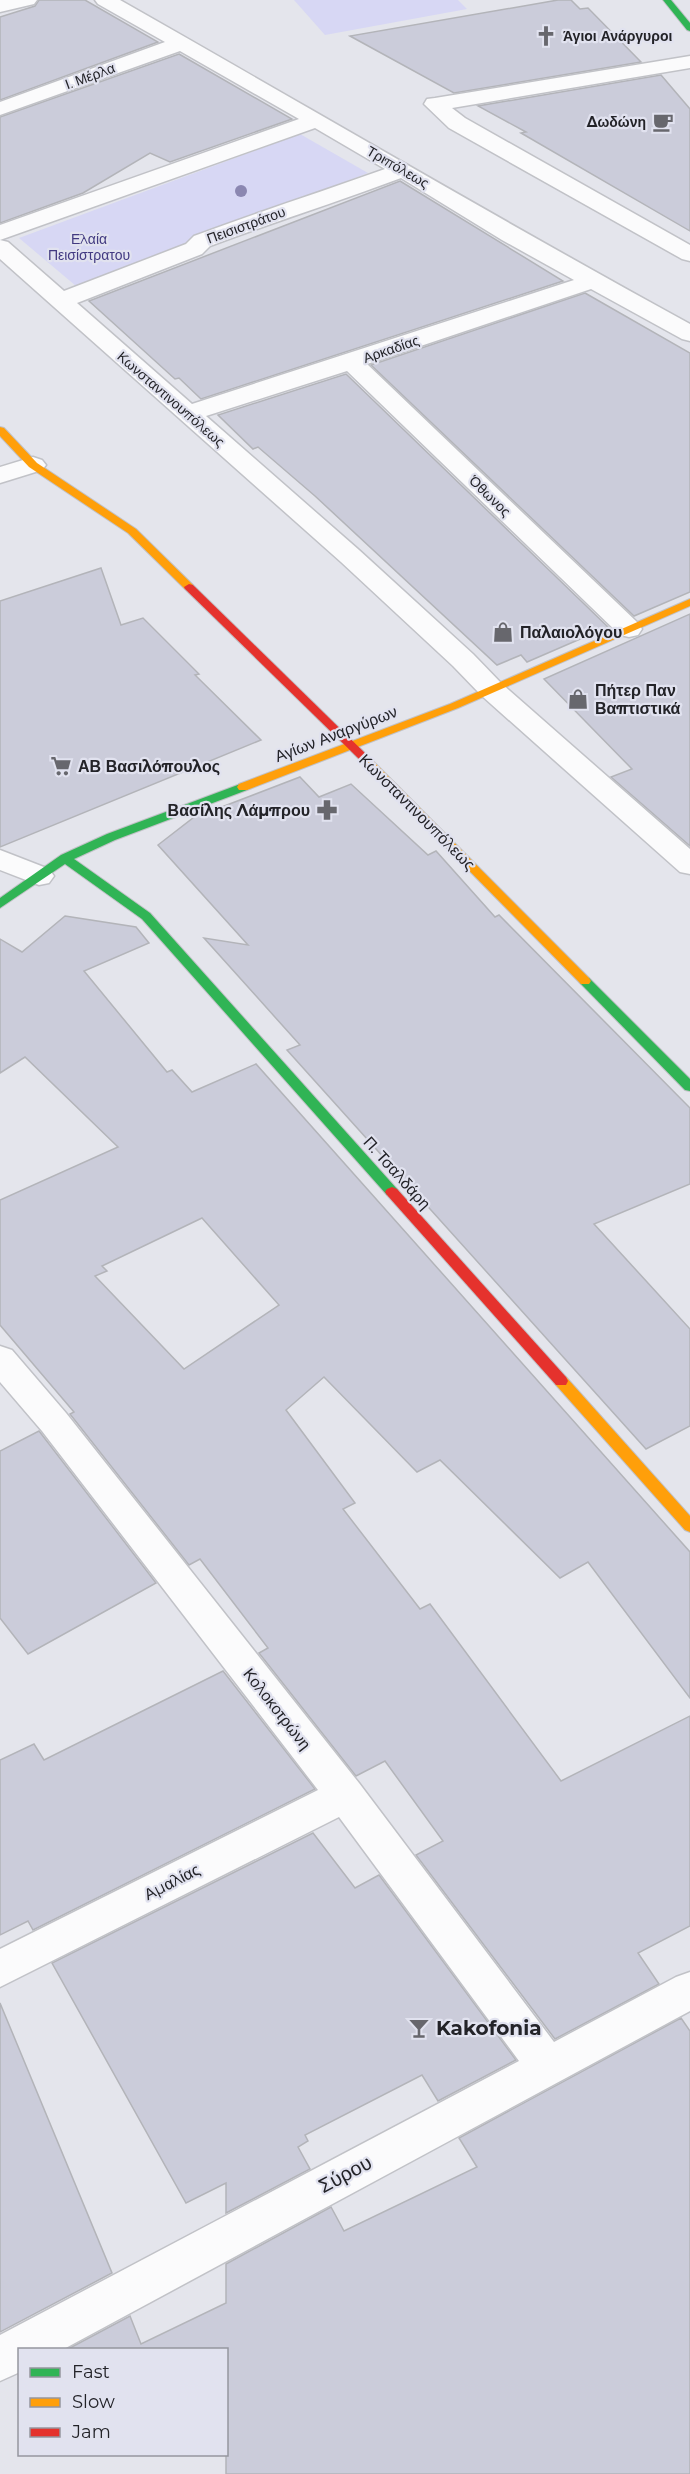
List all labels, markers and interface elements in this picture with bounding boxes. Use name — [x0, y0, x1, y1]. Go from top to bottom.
church icon: Άγιοι Ανάργυροι — [534, 24, 558, 48]
place label: Άγιοι Ανάργυροι — [563, 27, 672, 45]
street label: Ι. Μέρλα — [62, 59, 118, 93]
cafe icon: Δωδώνη — [651, 110, 675, 134]
place label: Δωδώνη — [586, 113, 646, 131]
street label: Τριπόλεως — [364, 142, 433, 192]
street label: Πεισιστράτου — [204, 202, 288, 248]
park label: Ελαία Πεισίστρατου — [48, 230, 130, 264]
street label: Αρκαδίας — [361, 331, 422, 367]
street label: Κωνσταντινουπόλεως — [114, 347, 229, 451]
street label: Όθωνος — [465, 471, 515, 520]
shop icon: Παλαιολόγου — [491, 620, 515, 644]
place label: Παλαιολόγου — [520, 623, 622, 642]
place label: Πήτερ Παν Βαπτιστικά — [595, 681, 681, 718]
shop icon: Πήτερ Παν Βαπτιστικά — [566, 687, 590, 711]
street label: Αγίων Αναργύρων — [272, 702, 400, 766]
street label: Κωνσταντινουπόλεως — [355, 750, 479, 874]
supermarket icon: ΑΒ Βασιλόπουλος — [49, 754, 73, 778]
place label: ΑΒ Βασιλόπουλος — [78, 757, 220, 776]
pharmacy icon: Βασίλης Λάμπρου — [315, 798, 339, 822]
place label: Βασίλης Λάμπρου — [168, 801, 310, 820]
street label: Π. Τσαλδάρη — [359, 1133, 435, 1213]
street label: Κολοκοτρώνη — [239, 1664, 315, 1754]
street label: Αμαλίας — [141, 1860, 203, 1904]
bar icon: Kakofonia — [407, 2016, 431, 2040]
place label: Kakofonia — [436, 2016, 542, 2040]
street label: Σύρου — [314, 2150, 376, 2198]
legend — [18, 2348, 228, 2456]
text: Fast — [72, 2361, 110, 2383]
text: Slow — [72, 2391, 115, 2413]
text: Jam — [71, 2421, 111, 2443]

